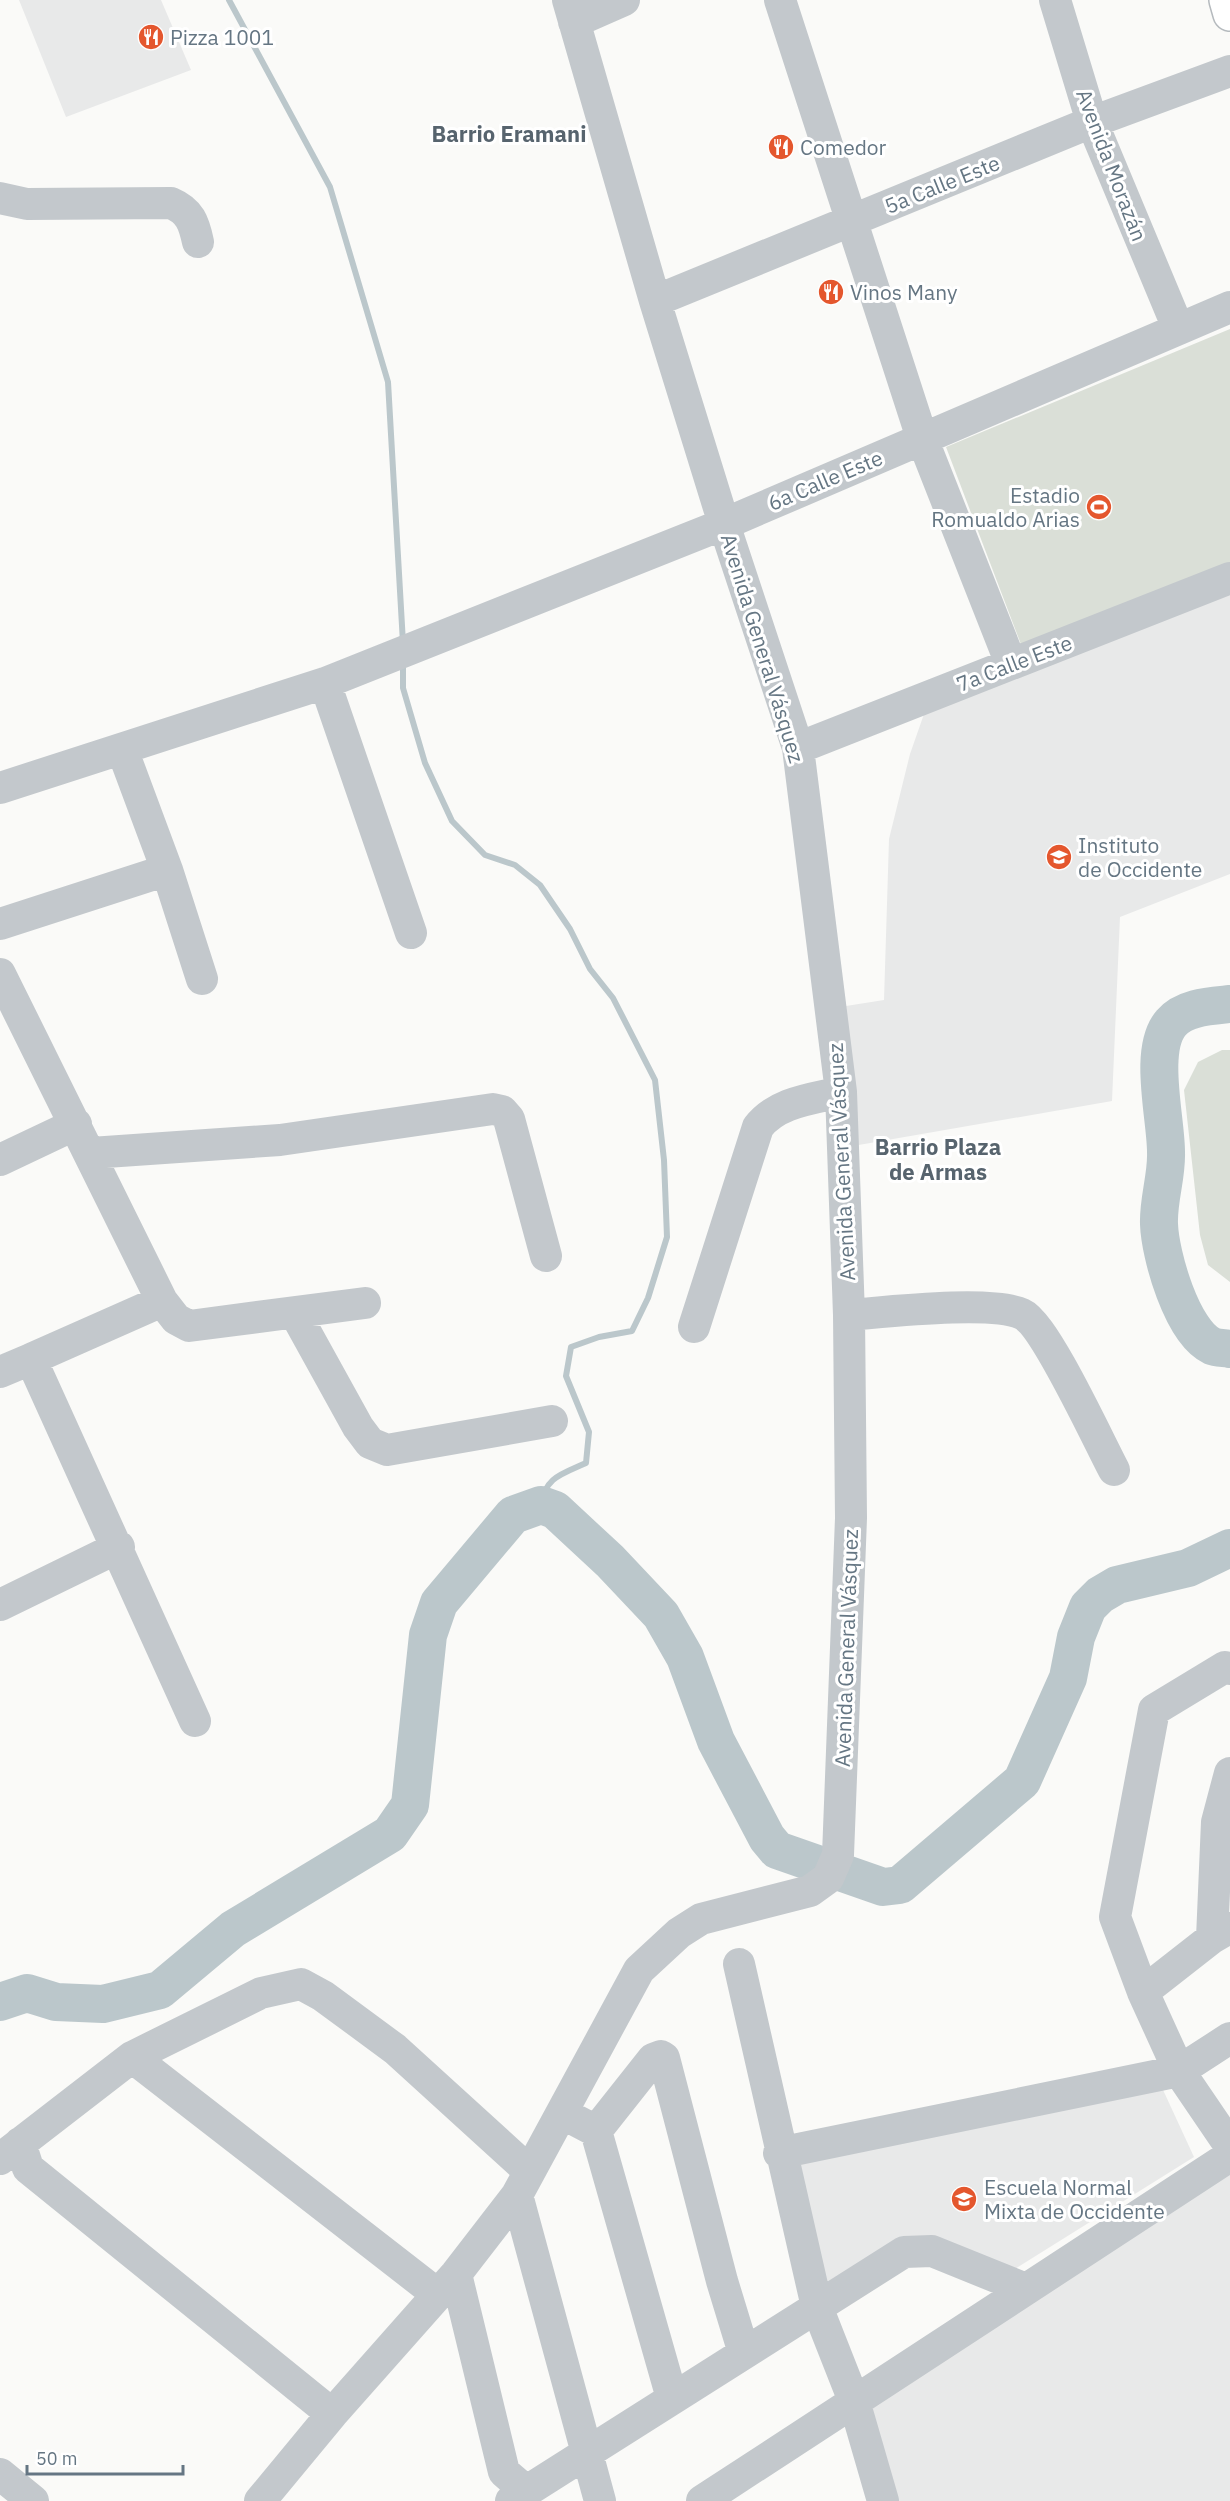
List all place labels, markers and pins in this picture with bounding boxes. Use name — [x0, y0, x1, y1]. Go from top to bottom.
restaurant icon: Pizza 1001 — [136, 22, 166, 52]
place label: Pizza 1001 — [170, 23, 274, 51]
restaurant icon: Comedor — [766, 132, 796, 162]
place label: Comedor — [800, 133, 887, 161]
restaurant icon: Vinos Many — [816, 277, 846, 307]
place label: Vinos Many — [850, 278, 958, 306]
place label: Estadio Romualdo Arias — [931, 481, 1080, 533]
sports icon: Estadio Romualdo Arias — [1084, 492, 1114, 522]
place label: Instituto de Occidente — [1078, 831, 1202, 883]
school or university icon: Instituto de Occidente — [1044, 842, 1074, 872]
place label: Escuela Normal Mixta de Occidente — [984, 2173, 1165, 2225]
school or university icon: Escuela Normal Mixta de Occidente — [949, 2184, 979, 2214]

